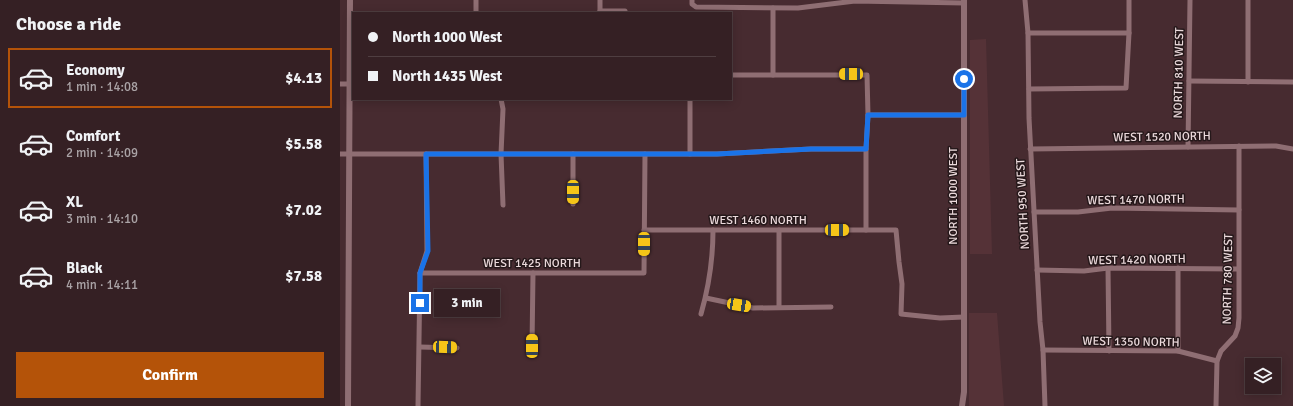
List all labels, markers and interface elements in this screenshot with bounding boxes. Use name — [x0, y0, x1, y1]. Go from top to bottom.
text: Choose a ride — [16, 13, 121, 35]
street label: NORTH 810 WEST — [1171, 27, 1187, 119]
text: North 1000 West — [392, 28, 502, 46]
icon: car — [18, 60, 54, 96]
text: Economy — [66, 61, 125, 79]
text: North 1435 West — [392, 67, 502, 85]
car — [839, 68, 863, 80]
text: $4.13 — [285, 69, 322, 87]
route start — [955, 70, 973, 88]
text: 1 min · 14:08 — [66, 79, 138, 95]
icon: car — [18, 126, 54, 162]
text: Comfort — [66, 127, 120, 145]
street label: WEST 1520 NORTH — [1113, 129, 1211, 145]
text: $5.58 — [285, 135, 322, 153]
text: 2 min · 14:09 — [66, 145, 138, 161]
street label: NORTH 1000 WEST — [946, 147, 961, 245]
street label: NORTH 950 WEST — [1013, 158, 1033, 250]
car — [567, 180, 579, 204]
icon: car — [18, 192, 54, 228]
street label: WEST 1470 NORTH — [1087, 192, 1185, 208]
text: XL — [66, 193, 83, 211]
text: $7.02 — [285, 201, 322, 219]
text: 3 min · 14:10 — [66, 211, 138, 227]
street label: WEST 1460 NORTH — [709, 213, 807, 228]
car — [825, 224, 849, 236]
car — [638, 232, 650, 256]
street label: NORTH 780 WEST — [1220, 233, 1236, 325]
street label: WEST 1420 NORTH — [1088, 252, 1186, 268]
street label: WEST 1425 NORTH — [483, 256, 581, 271]
icon: car — [18, 258, 54, 294]
text: Black — [66, 259, 103, 277]
text: $7.58 — [285, 267, 322, 285]
text: 4 min · 14:11 — [66, 277, 138, 293]
callout: 3 min — [434, 289, 500, 317]
route end — [411, 294, 429, 312]
text: 3 min — [451, 295, 483, 311]
car — [726, 297, 752, 313]
car — [526, 334, 538, 358]
street label: WEST 1350 NORTH — [1082, 334, 1180, 350]
car — [433, 341, 457, 353]
button: Confirm — [16, 352, 324, 398]
map controls — [1245, 358, 1281, 394]
button: layers — [1245, 358, 1281, 394]

